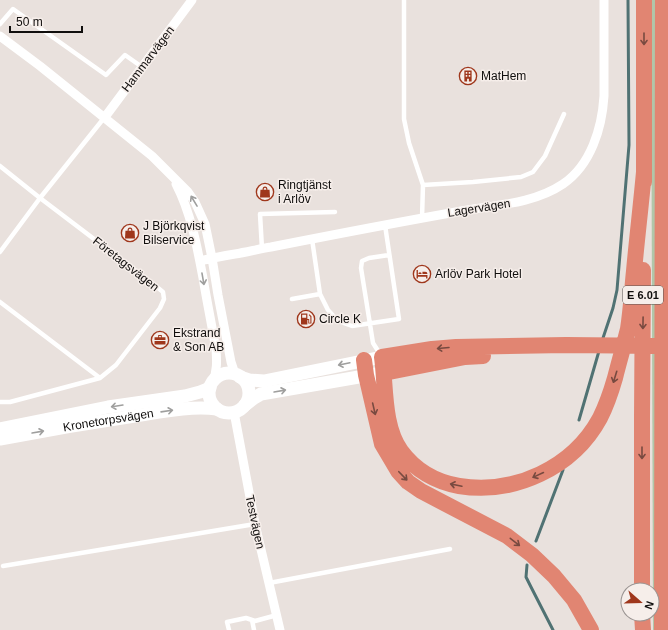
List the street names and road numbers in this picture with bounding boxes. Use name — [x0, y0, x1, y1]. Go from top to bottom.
street label: Hammarvägen — [119, 23, 177, 95]
street label: Lagervägen — [447, 196, 511, 220]
street label: Företagsvägen — [90, 234, 162, 294]
road number: E 6.01 — [623, 286, 663, 304]
street label: Kronetorpsvägen — [62, 406, 155, 434]
street label: Testvägen — [242, 494, 268, 550]

